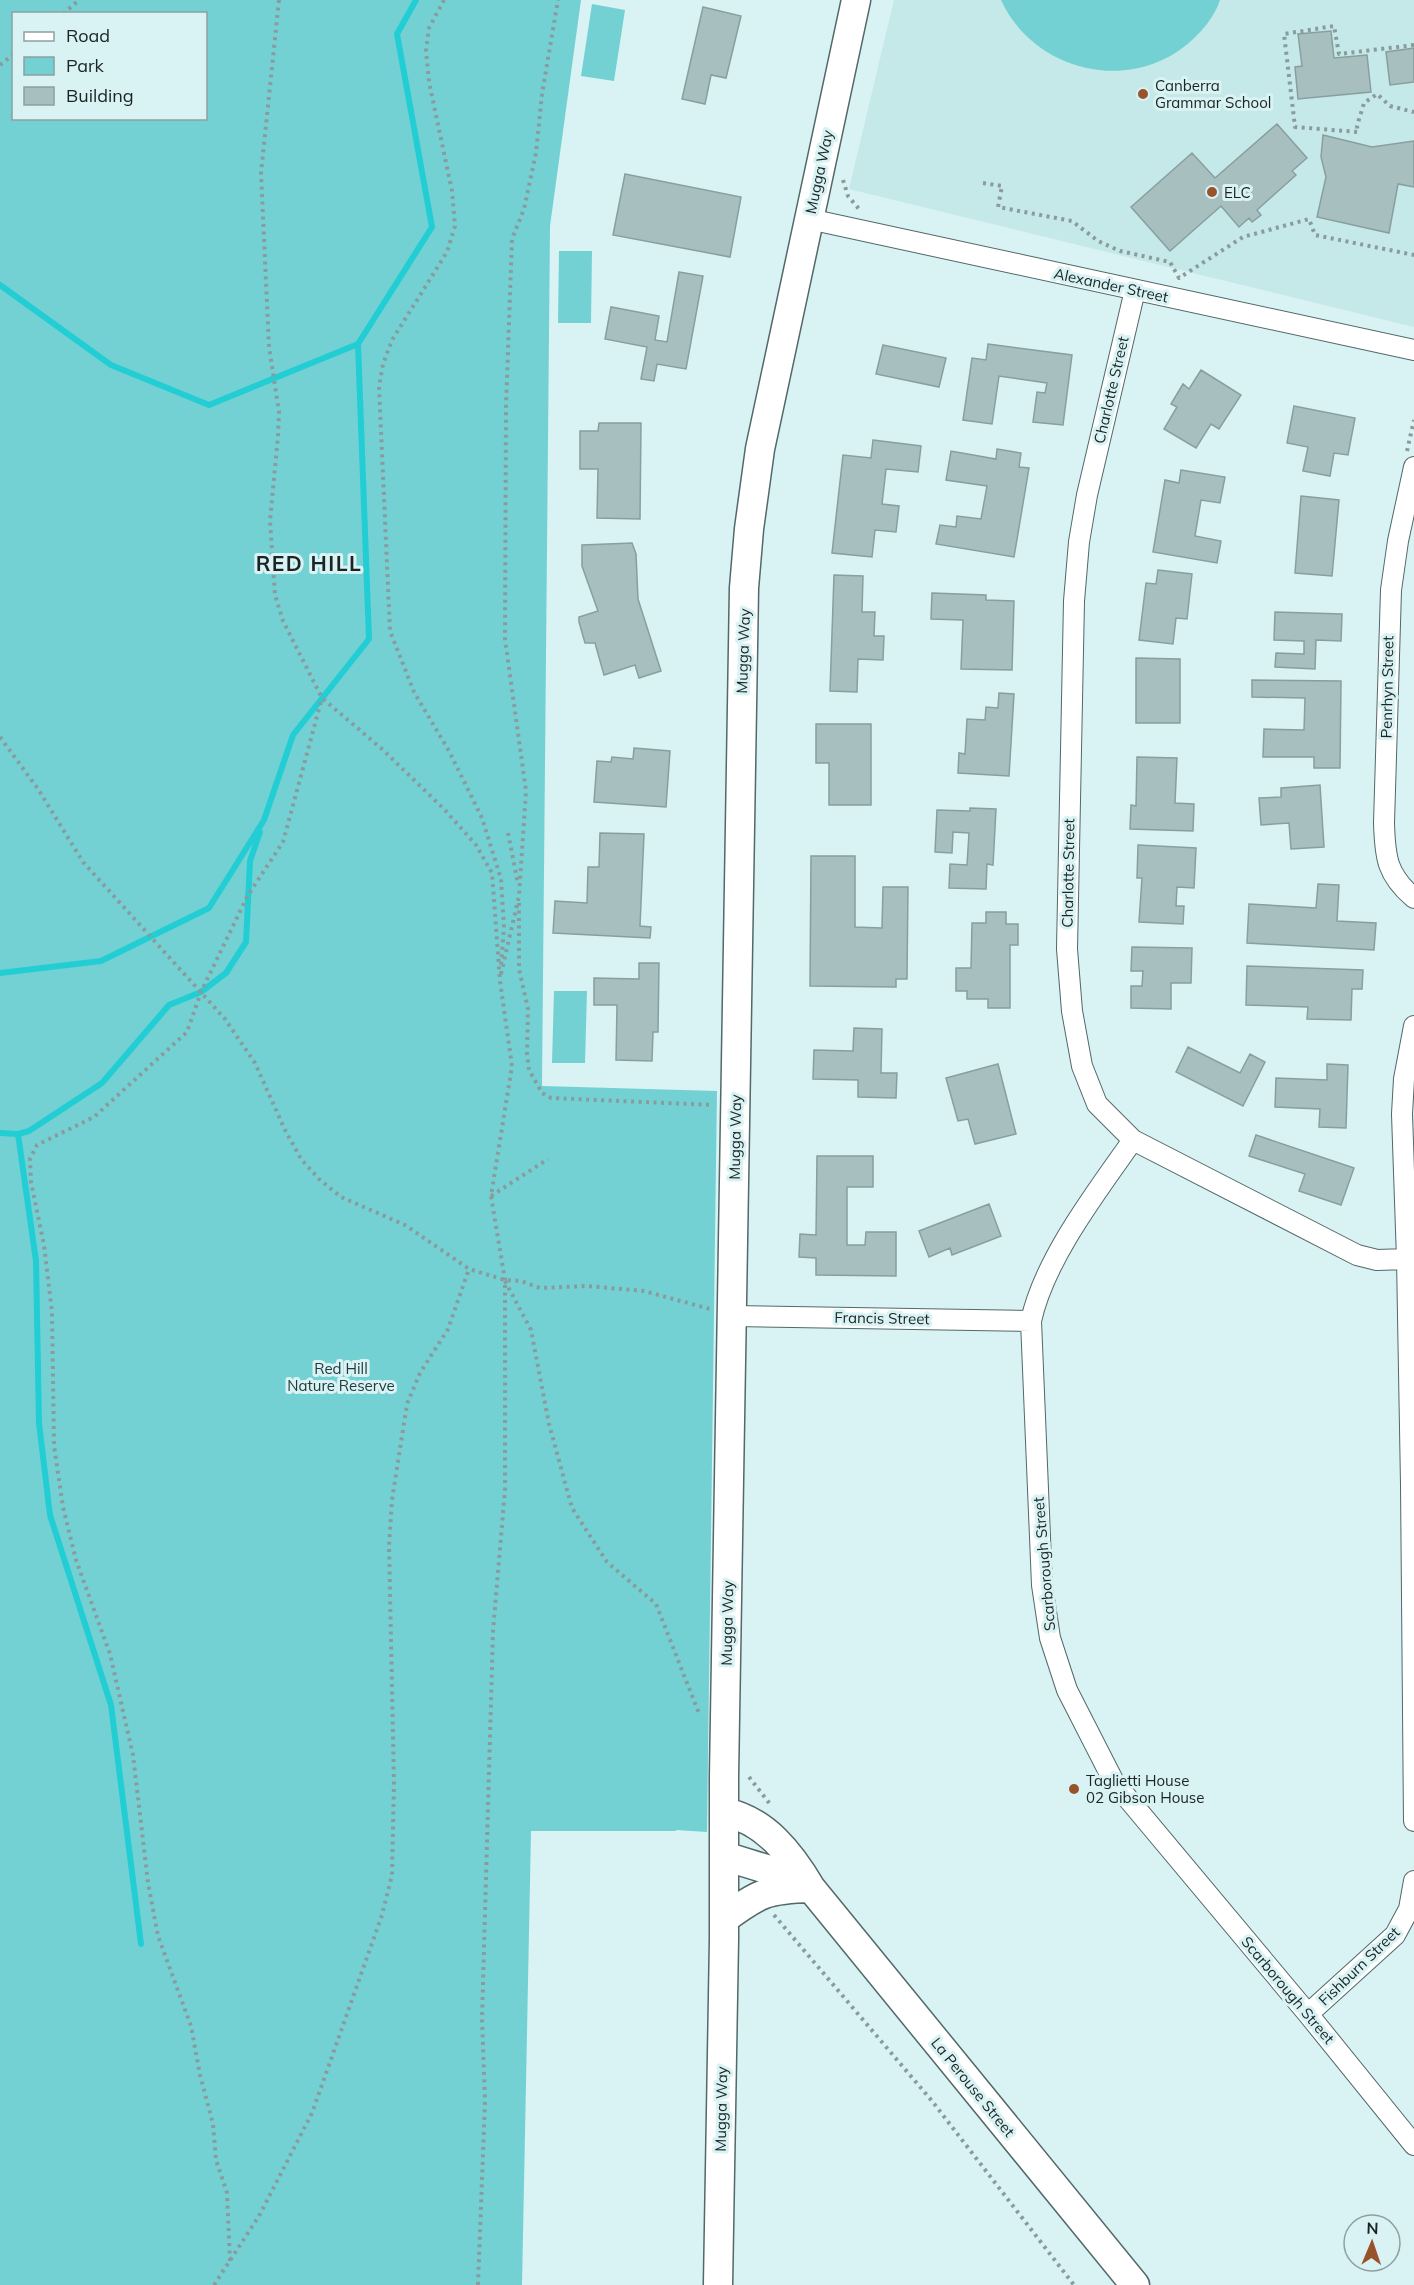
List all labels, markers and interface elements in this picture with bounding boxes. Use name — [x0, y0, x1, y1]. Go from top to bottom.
legend — [12, 12, 207, 120]
text: Road — [66, 24, 110, 47]
text: Park — [66, 54, 105, 77]
place label: Canberra Grammar School — [1155, 76, 1271, 112]
text: Building — [66, 84, 134, 107]
marker: Canberra Grammar School — [1136, 87, 1150, 101]
street label: Mugga Way — [801, 128, 837, 216]
place label: ELC — [1224, 183, 1251, 202]
marker: ELC — [1205, 185, 1219, 199]
street label: Alexander Street — [1052, 264, 1170, 306]
street label: Charlotte Street — [1089, 335, 1133, 445]
district label: RED HILL — [256, 550, 362, 576]
street label: Mugga Way — [732, 608, 754, 694]
street label: Penrhyn Street — [1377, 635, 1397, 739]
street label: Charlotte Street — [1058, 818, 1078, 928]
street label: Mugga Way — [725, 1094, 745, 1180]
street label: Francis Street — [834, 1308, 930, 1328]
park label: Red Hill Nature Reserve — [287, 1359, 395, 1395]
street label: Scarborough Street — [1029, 1496, 1059, 1632]
street label: Mugga Way — [717, 1580, 737, 1666]
place label: Taglietti House 02 Gibson House — [1086, 1771, 1204, 1807]
marker: Taglietti House 02 Gibson House — [1067, 1782, 1081, 1796]
street label: Fishburn Street — [1314, 1923, 1404, 2009]
street label: Scarborough Street — [1237, 1932, 1339, 2048]
street label: La Perouse Street — [927, 2034, 1019, 2140]
street label: Mugga Way — [711, 2066, 731, 2152]
north arrow — [1342, 2213, 1402, 2273]
text: N — [1366, 2218, 1379, 2238]

